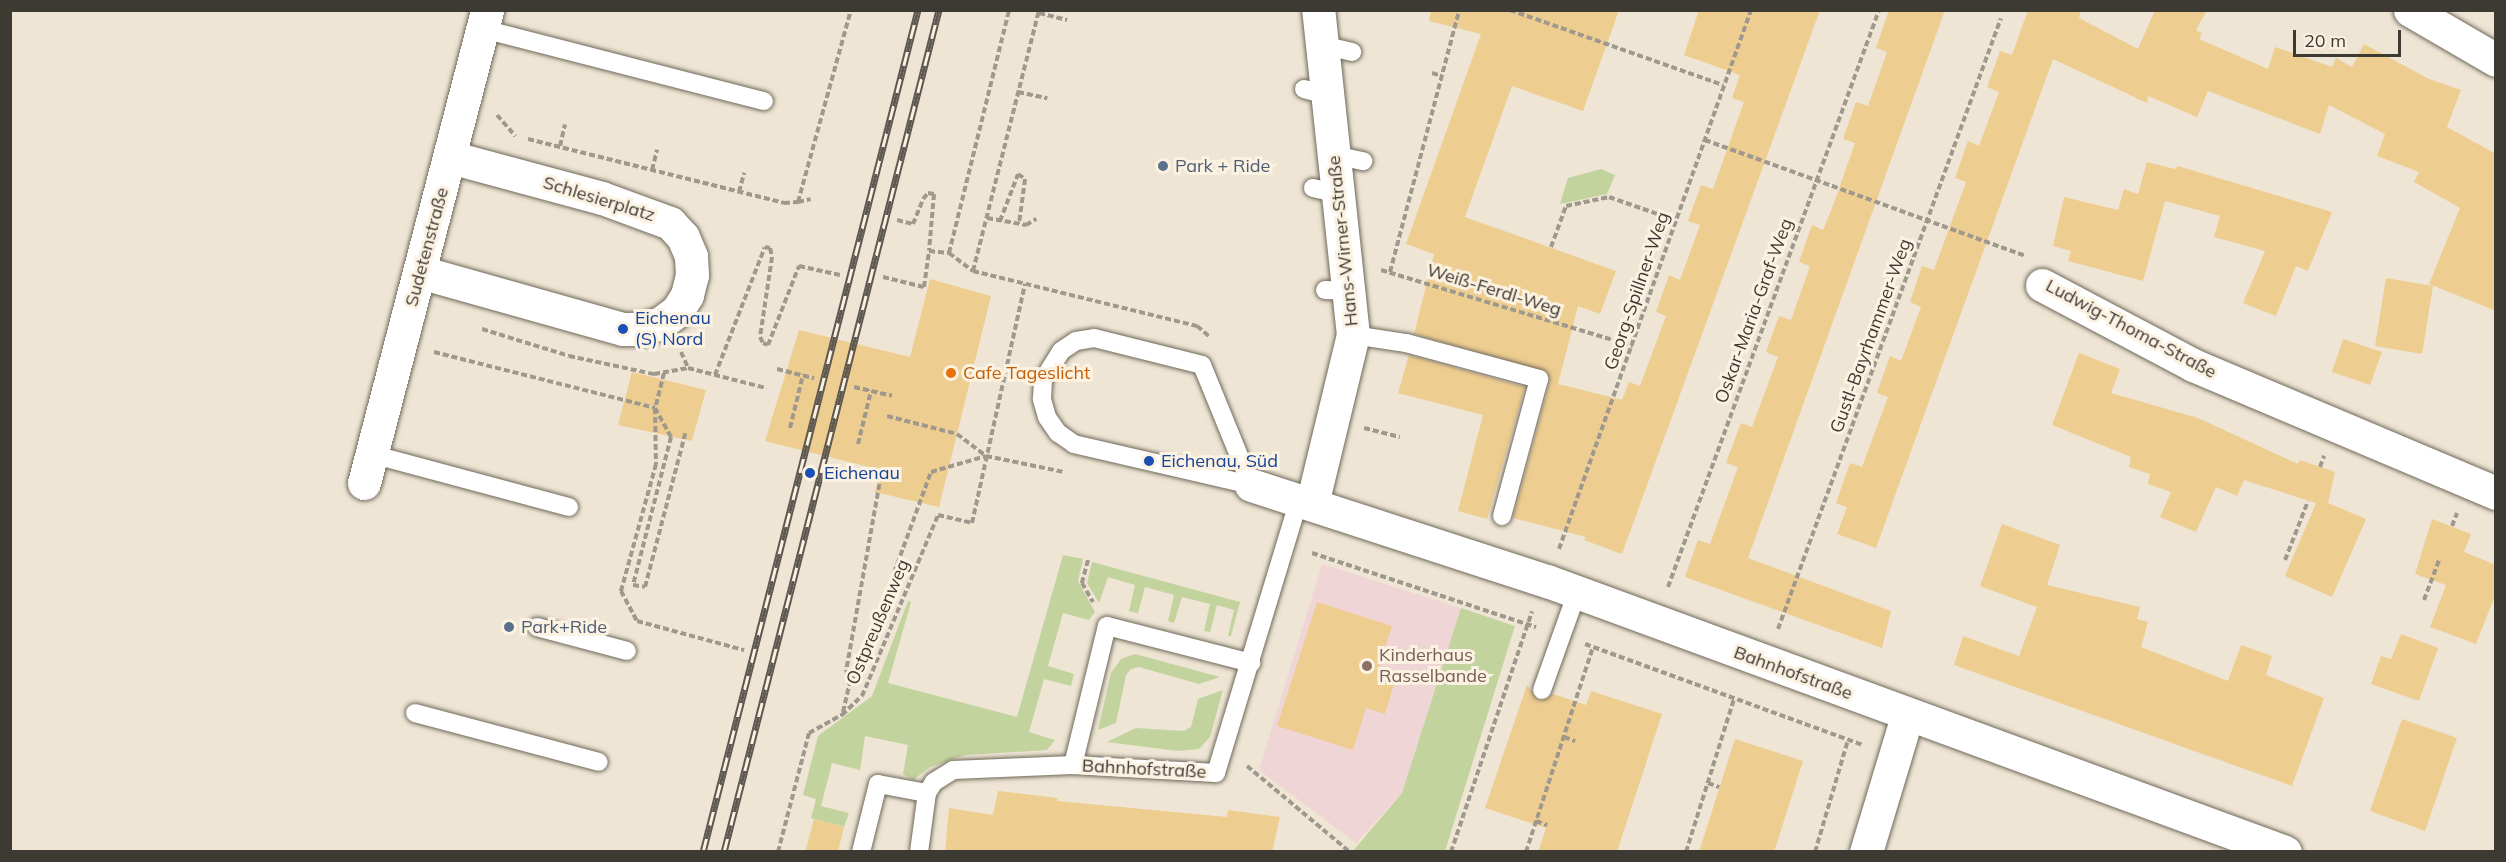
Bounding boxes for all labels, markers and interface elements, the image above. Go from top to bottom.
scale bar [2296,18,2404,56]
text: 20 m [2304,29,2346,52]
place label: Park + Ride [1175,155,1270,177]
street label: Hans-Wirner-Straße [1323,155,1363,327]
marker: Park + Ride [1156,159,1170,173]
street label: Schlesierplatz [540,172,658,226]
street label: Sudetenstraße [401,185,453,309]
street label: Georg-Spillner-Weg [1600,209,1674,373]
street label: Oskar-Maria-Graf-Weg [1711,216,1797,406]
street label: Gustl-Bayrhammer-Weg [1826,236,1916,436]
street label: Weiß-Ferdl-Weg [1424,259,1564,321]
street label: Ludwig-Thoma-Straße [2042,275,2220,383]
place label: Eichenau (S) Nord [635,308,711,350]
marker: Eichenau (S) Nord [616,322,630,336]
place label: Cafe Tageslicht [963,362,1090,384]
marker: Cafe Tageslicht [944,366,958,380]
place label: Eichenau, Süd [1161,450,1278,472]
marker: Eichenau, Süd [1142,454,1156,468]
place label: Eichenau [824,462,900,484]
marker: Eichenau [801,464,819,482]
street label: Ostpreußenweg [842,556,914,688]
place label: Park+Ride [521,616,607,638]
marker: Park+Ride [502,620,516,634]
street label: Bahnhofstraße [1731,642,1855,704]
place label: Kinderhaus Rasselbande [1379,645,1487,688]
marker: Kinderhaus Rasselbande [1360,659,1374,673]
street label: Bahnhofstraße [1081,755,1207,783]

